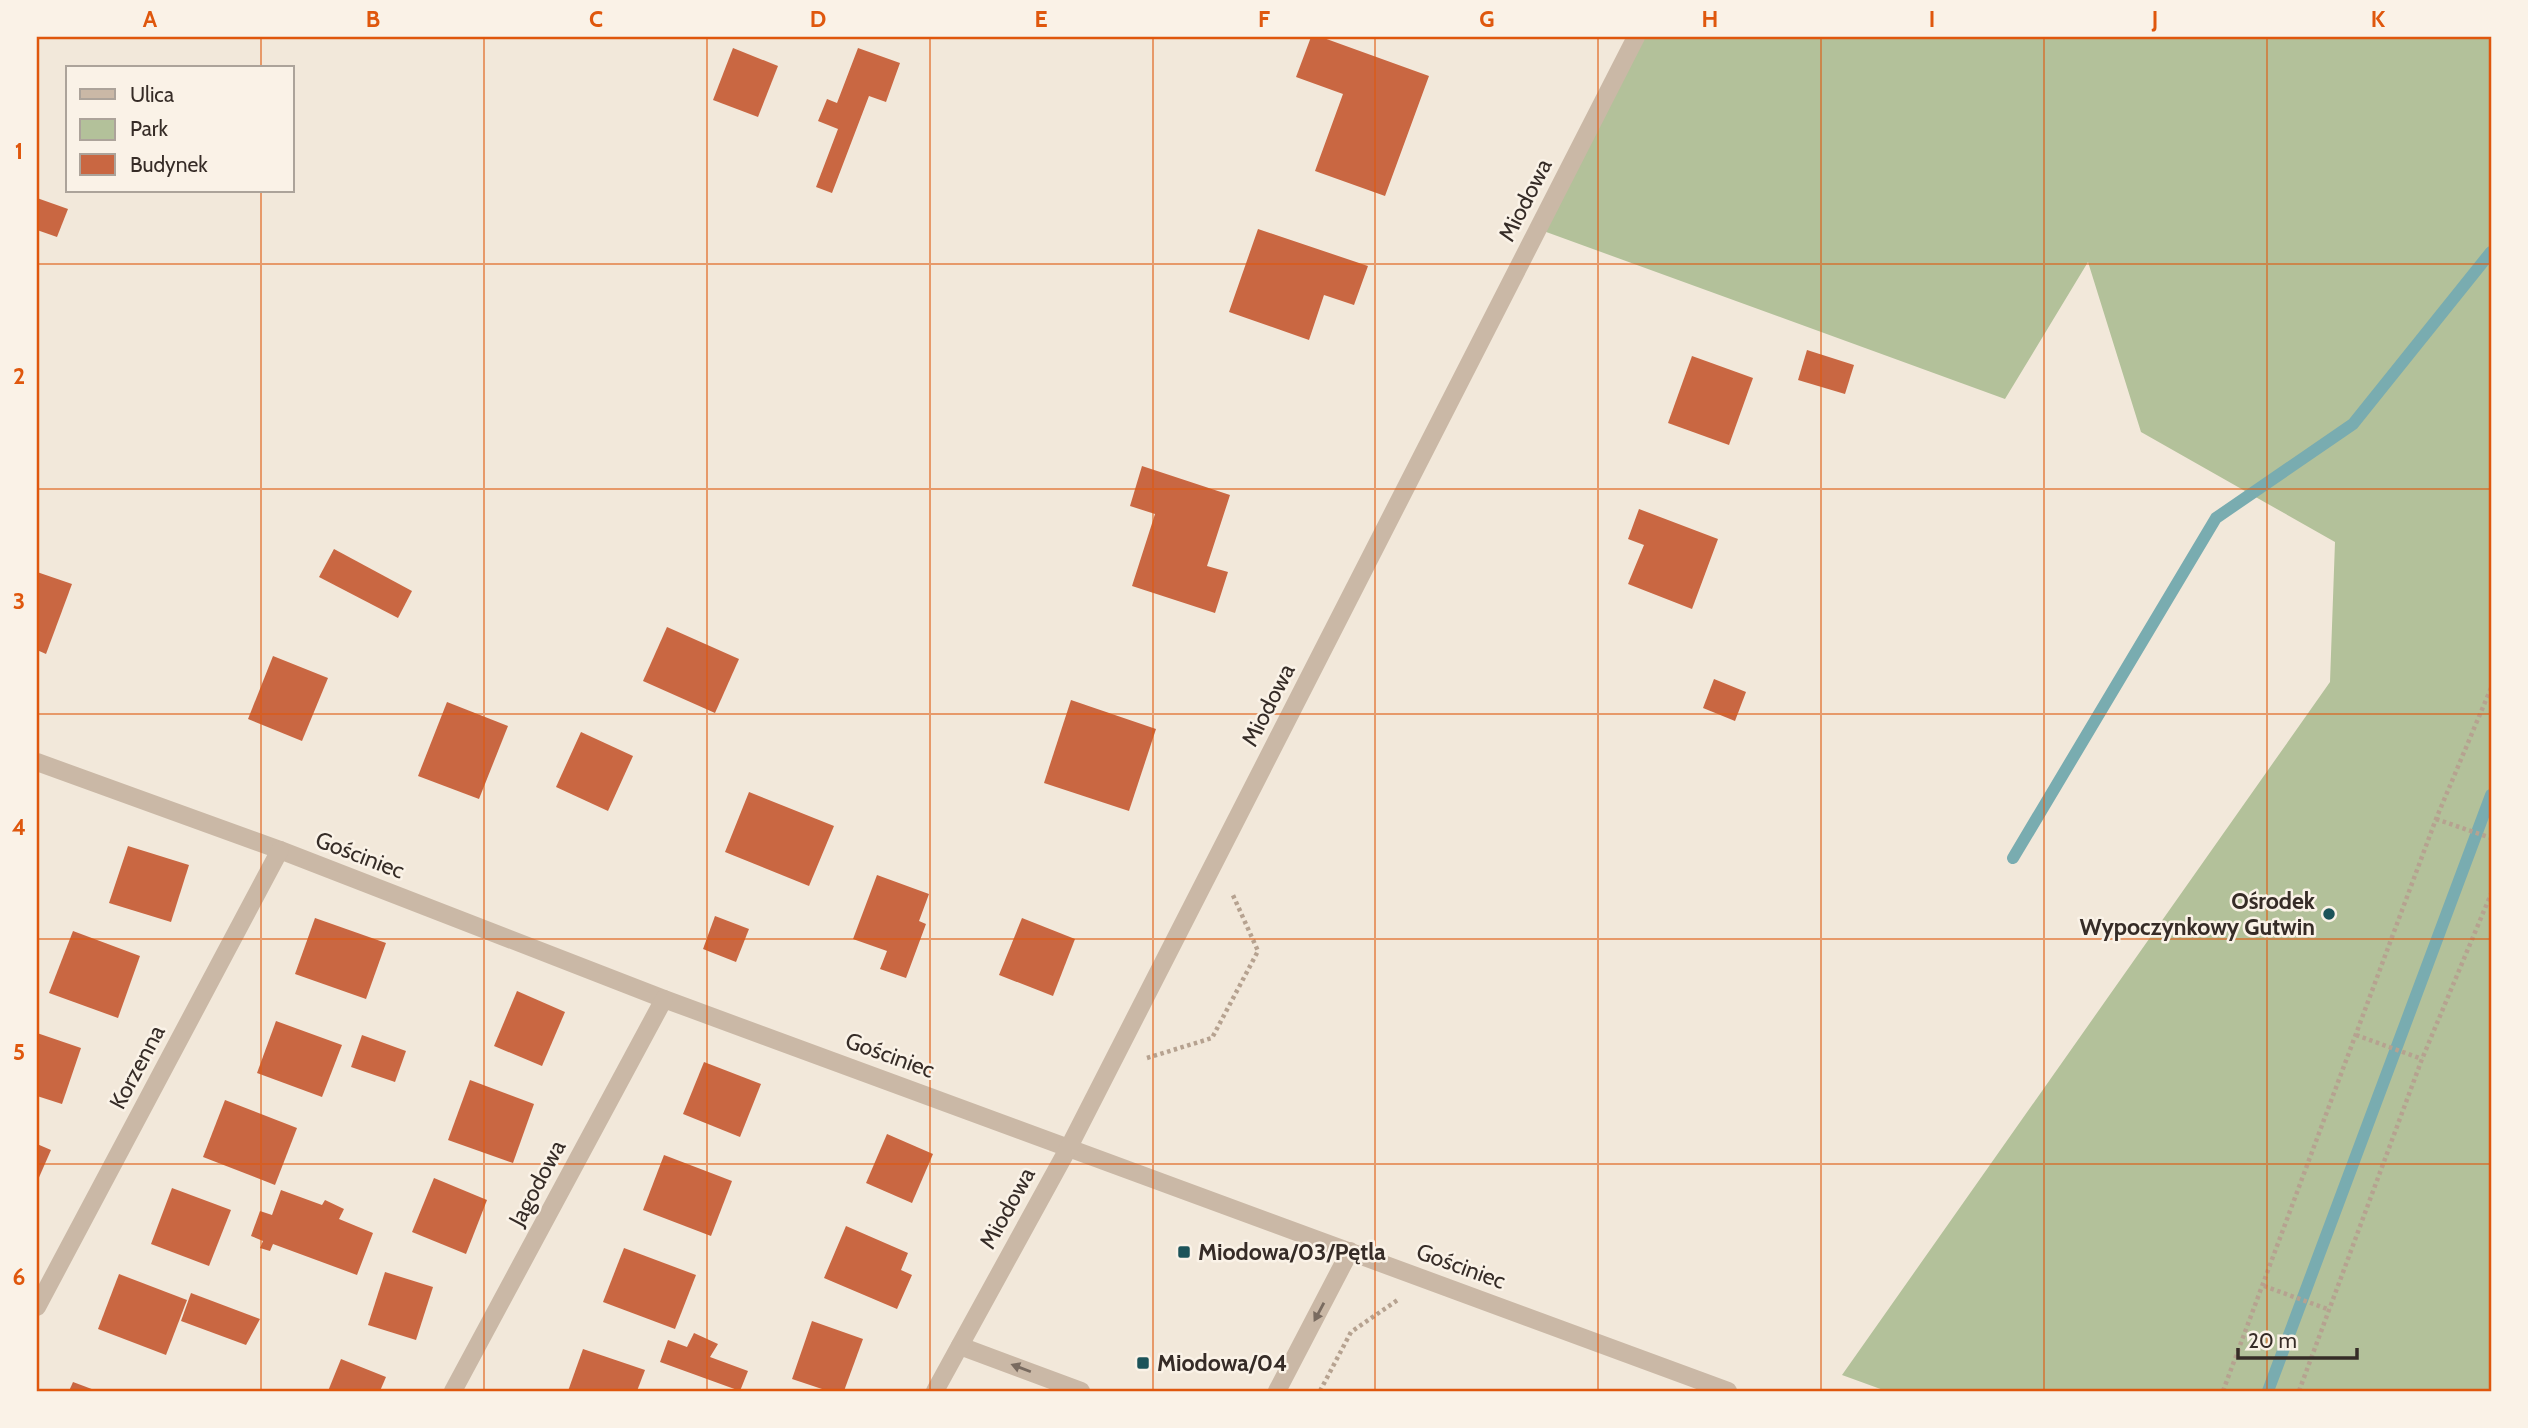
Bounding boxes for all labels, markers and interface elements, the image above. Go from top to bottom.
text: A [143,5,158,33]
text: B [366,5,380,33]
text: C [589,5,603,33]
text: D [810,5,826,33]
text: E [1034,5,1048,33]
text: F [1258,5,1270,33]
text: G [1479,5,1495,33]
text: H [1702,5,1718,33]
text: I [1929,5,1935,33]
text: J [2151,5,2158,33]
text: K [2371,5,2386,33]
legend [66,66,294,192]
text: Ulica [130,82,174,107]
text: Park [130,116,168,141]
text: 1 [15,137,23,165]
text: Budynek [130,152,208,177]
street label: Miodowa [1492,154,1558,246]
text: 2 [13,362,25,390]
text: 3 [13,587,25,615]
street label: Miodowa [1235,659,1301,751]
text: 4 [12,813,26,841]
street label: Gościniec [312,825,408,885]
place label: Ośrodek Wypoczynkowy Gutwin [2080,887,2316,941]
marker: Ośrodek Wypoczynkowy Gutwin [2321,906,2337,922]
street label: Korzenna [103,1020,171,1114]
street label: Gościniec [842,1026,938,1084]
text: 5 [13,1038,25,1066]
street label: Jagodowa [502,1135,571,1232]
street label: Miodowa [973,1162,1041,1254]
street label: Gościniec [1413,1237,1509,1295]
place label: Miodowa/03/Pętla [1198,1238,1386,1266]
marker: Miodowa/03/Pętla [1176,1244,1192,1260]
text: 6 [13,1263,25,1291]
one-way arrow [1313,1302,1324,1322]
scale bar [2238,1316,2356,1360]
text: 20 m [2248,1328,2297,1353]
place label: Miodowa/04 [1157,1349,1287,1377]
marker: Miodowa/04 [1135,1355,1151,1371]
one-way arrow [1010,1363,1031,1374]

